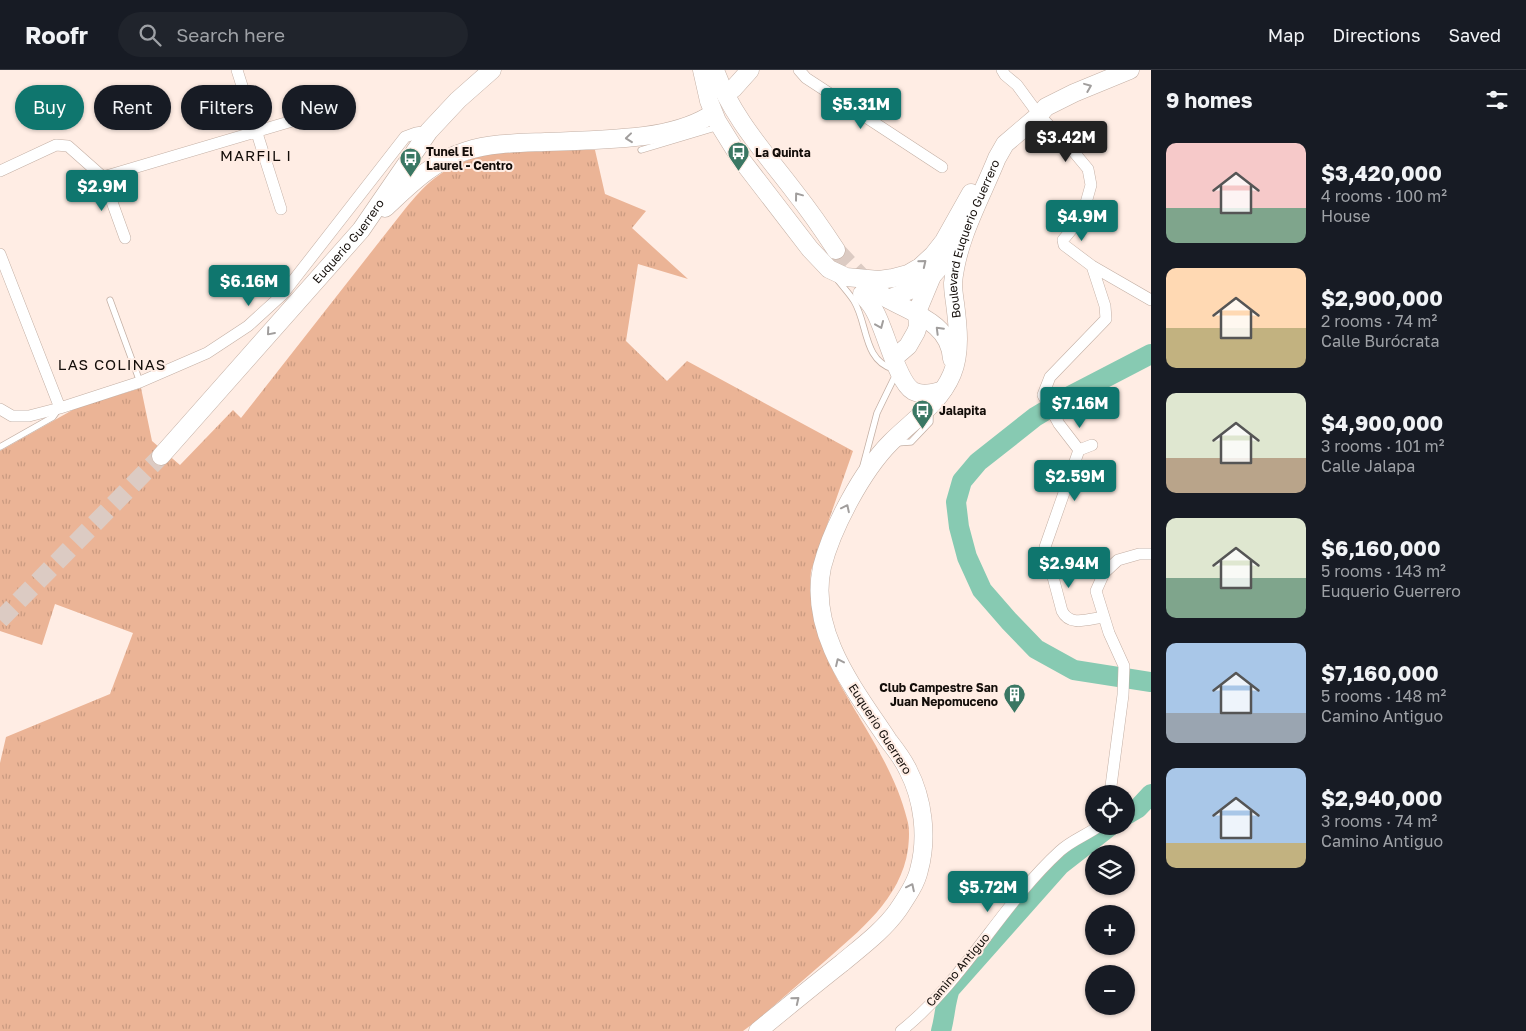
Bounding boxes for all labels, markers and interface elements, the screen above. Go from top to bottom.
search box [118,12,468,57]
text: Roofr [25,20,88,49]
icon: search [136,21,164,49]
text: Search here [176,23,285,46]
text: Map [1268,24,1304,46]
text: Directions [1332,24,1420,46]
text: Saved [1448,24,1501,46]
one-way arrow [1083,83,1091,93]
chip: Buy [15,85,84,130]
chip: Rent [94,85,171,130]
chip: Filters [181,85,272,130]
chip: New [282,85,356,130]
icon: filters [1483,86,1511,114]
text: 9 homes [1166,87,1252,113]
pin: $5.31M [820,88,902,130]
text: $5.31M [832,94,890,114]
pin: $3.42M [1025,121,1107,163]
text: $3.42M [1036,127,1096,147]
one-way arrow [625,132,633,143]
bus stop icon: La Quinta [727,141,751,172]
place label: Tunel El Laurel - Centro [426,144,513,173]
place label: La Quinta [755,145,811,160]
district label: MARFIL I [220,146,292,164]
bus stop icon: Tunel El Laurel - Centro [398,147,422,178]
street label: Boulevard Euquerio Guerrero [945,157,1003,319]
text: $3,420,000 [1321,160,1442,186]
icon: home [1206,163,1266,223]
pin: $2.9M [67,170,137,212]
text: $2.9M [77,176,127,196]
text: 4 rooms · 100 m² [1321,186,1447,206]
one-way arrow [795,192,804,202]
street label: Euquerio Guerrero [309,196,387,287]
pin: $4.9M [1047,200,1117,242]
text: $4.9M [1057,206,1107,226]
text: House [1321,206,1370,226]
one-way arrow [918,260,927,269]
pin: $6.16M [208,264,290,307]
text: $6.16M [220,271,278,291]
text: $2,900,000 [1321,285,1443,311]
icon: home [1206,288,1266,348]
text: 2 rooms · 74 m² [1321,311,1437,331]
one-way arrow [874,320,885,329]
one-way arrow [936,326,945,335]
one-way arrow [267,327,276,336]
text: Calle Burócrata [1321,331,1439,351]
district label: LAS COLINAS [58,355,166,373]
pin: $7.16M [1039,386,1121,429]
text: $7.16M [1051,393,1109,413]
bus stop icon: Jalapita [911,399,935,430]
place label: Jalapita [939,403,986,418]
text: $4,900,000 [1321,410,1443,436]
icon: home [1206,413,1266,473]
text: 3 rooms · 101 m² [1321,436,1444,456]
text: Calle Jalapa [1321,456,1415,476]
pin: $2.59M [1034,460,1116,502]
text: $2.59M [1045,466,1105,486]
one-way arrow [840,504,851,513]
text: $6,160,000 [1321,535,1441,561]
icon: home [1206,538,1266,598]
pin: $2.94M [1028,546,1110,589]
text: $2.94M [1039,553,1099,573]
text: 5 rooms · 143 m² [1321,561,1446,581]
text: Euquerio Guerrero [1321,581,1461,601]
one-way arrow [835,658,846,667]
text: $7,160,000 [1321,660,1439,686]
icon: home [1206,663,1266,723]
place label: Club Campestre San Juan Nepomuceno [879,680,998,709]
street label: Euquerio Guerrero [846,681,915,777]
building icon: Club Campestre San Juan Nepomuceno [1002,683,1026,714]
text: 5 rooms · 148 m² [1321,686,1446,706]
text: Camino Antiguo [1321,706,1443,726]
map controls [1085,785,1135,1015]
button: locate [1085,785,1135,835]
text: $2,940,000 [1321,785,1442,811]
icon: home [1206,788,1266,848]
text: 3 rooms · 74 m² [1321,811,1437,831]
text: Camino Antiguo [1321,831,1443,851]
button: layers [1085,845,1135,895]
pin: $5.72M [947,870,1029,913]
text: $5.72M [959,877,1017,897]
one-way arrow [905,884,915,893]
button: + [1085,905,1135,955]
street label: Camino Antiguo [922,930,993,1010]
button: − [1085,965,1135,1015]
one-way arrow [790,998,799,1006]

